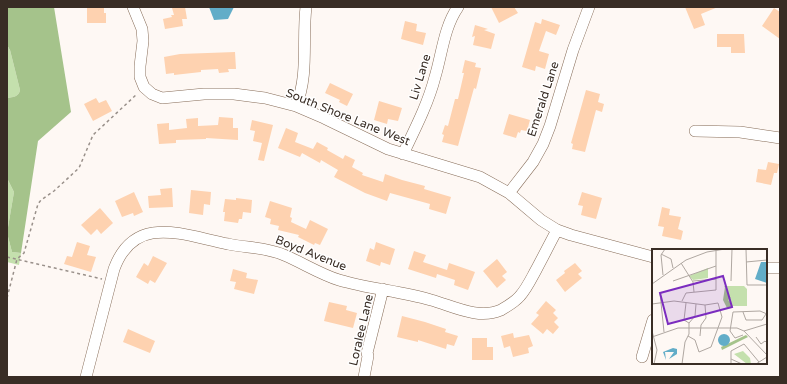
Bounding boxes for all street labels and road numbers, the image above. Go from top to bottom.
street label: Liv Lane [406,52,434,102]
street label: Emerald Lane [524,59,562,138]
street label: South Shore Lane West [284,86,413,149]
street label: Boyd Avenue [273,232,349,274]
street label: Loralee Lane [346,293,376,367]

